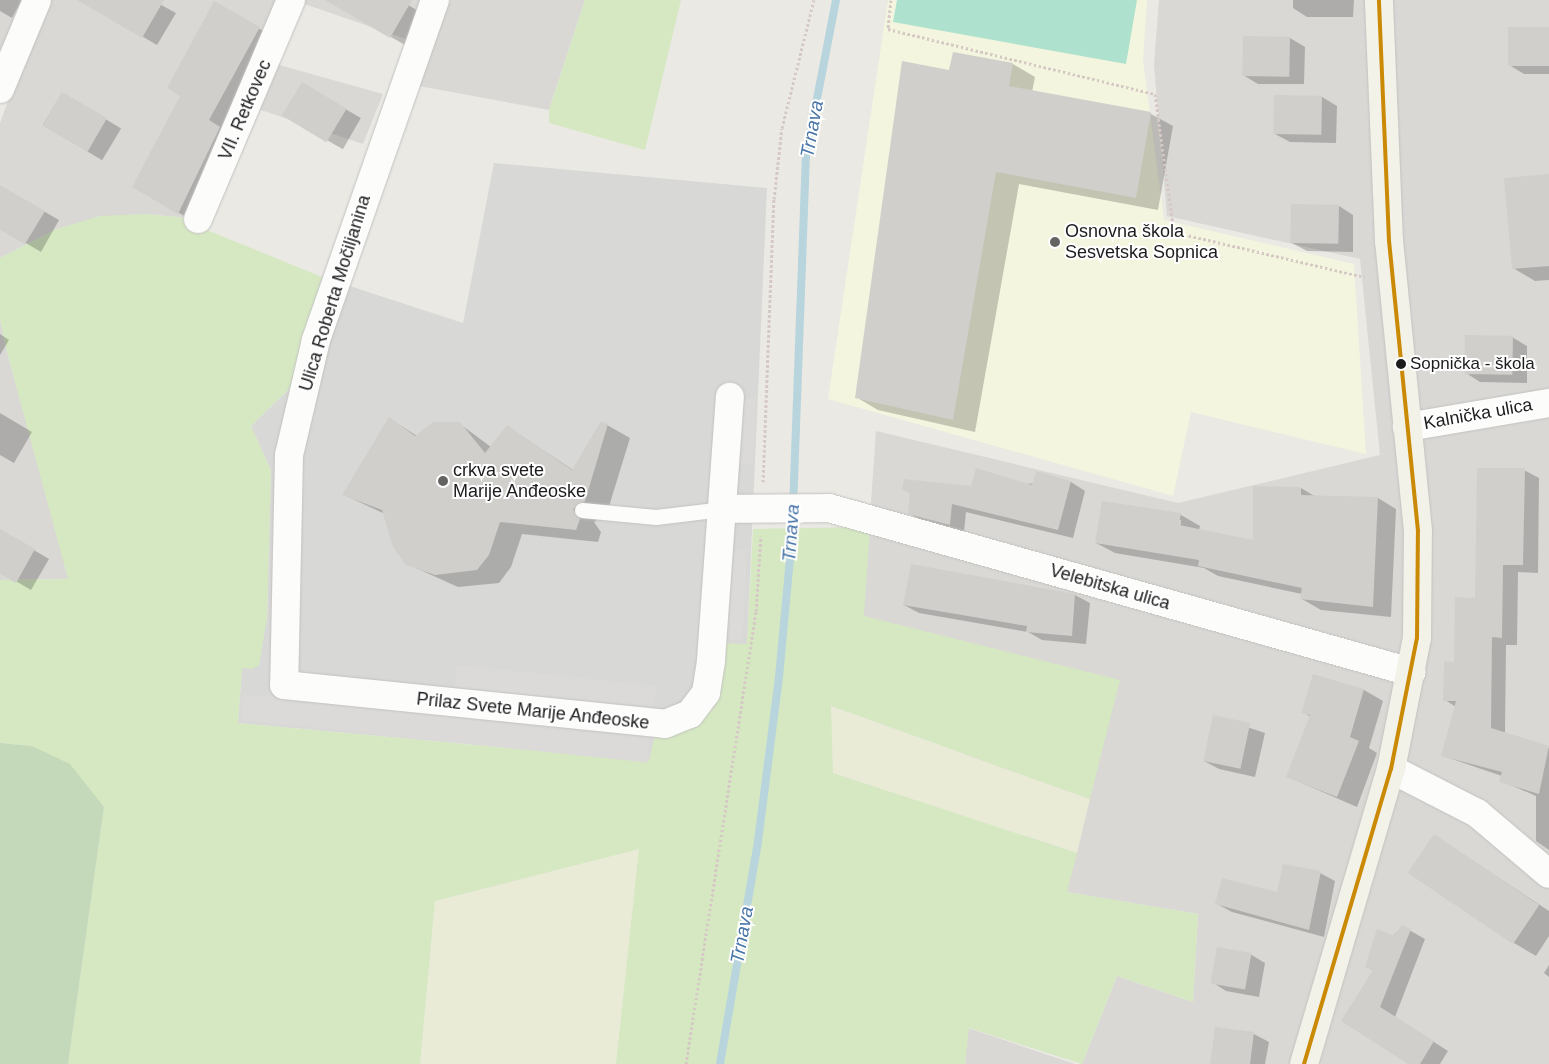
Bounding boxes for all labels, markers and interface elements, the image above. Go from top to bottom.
street label: VII. Retkovec [214,57,276,163]
water label: Trnava [796,99,828,159]
street label: Ulica Roberta Močiljanina [295,192,375,394]
place label: Osnovna škola Sesvetska Sopnica [1065,221,1218,264]
marker: Osnovna škola Sesvetska Sopnica [1049,236,1061,248]
place label: Sopnička - škola [1410,354,1535,374]
marker: Sopnička - škola [1396,359,1406,369]
street label: Kalnička ulica [1422,394,1534,434]
place label: crkva svete Marije Anđeoske [453,460,587,502]
marker: crkva svete Marije Anđeoske [437,475,449,487]
water label: Trnava [778,503,804,563]
street label: Velebitska ulica [1047,560,1173,614]
street label: Prilaz Svete Marije Anđeoske [415,688,651,734]
water label: Trnava [726,905,758,965]

